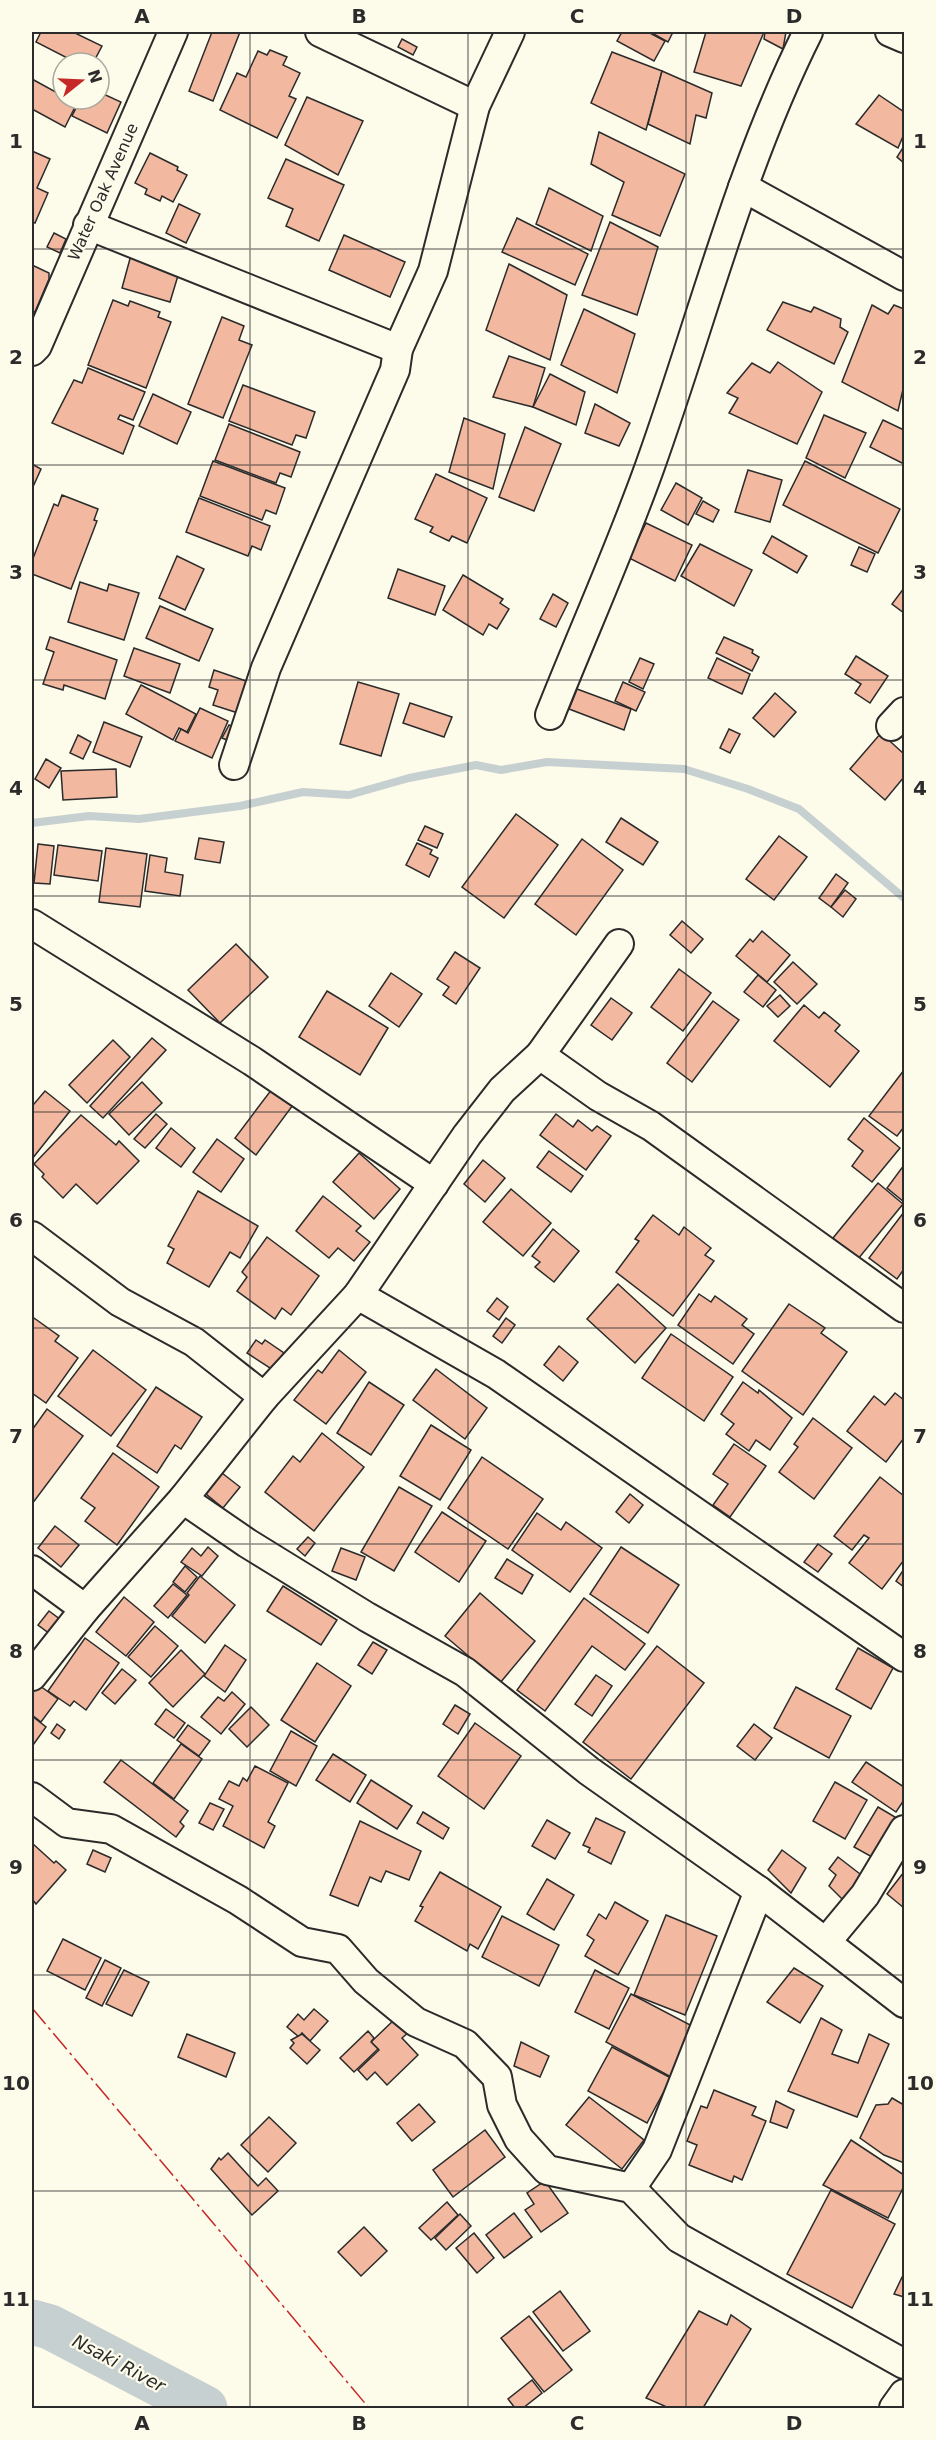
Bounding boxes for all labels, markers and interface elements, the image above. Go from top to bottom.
text: A [134,4,150,28]
text: B [351,4,367,28]
text: C [570,4,584,28]
text: D [786,4,802,28]
north arrow [51,51,111,111]
text: N [84,67,106,86]
street label: Water Oak Avenue [64,120,142,264]
text: 1 [9,129,23,153]
text: 1 [913,129,927,153]
text: 2 [9,345,23,369]
text: 2 [913,345,927,369]
text: 3 [9,560,23,584]
text: 3 [913,560,927,584]
text: 4 [9,776,23,800]
text: 4 [913,776,927,800]
text: 5 [9,992,23,1016]
text: 5 [913,992,927,1016]
text: 6 [9,1208,23,1232]
text: 6 [913,1208,927,1232]
text: 7 [9,1424,23,1448]
text: 7 [913,1424,927,1448]
text: 8 [9,1639,23,1663]
text: 8 [913,1639,927,1663]
text: 9 [9,1855,23,1879]
text: 9 [913,1855,927,1879]
text: 10 [2,2071,30,2095]
text: 10 [906,2071,934,2095]
text: 11 [2,2287,30,2311]
text: 11 [906,2287,934,2311]
water label: Nsaki River [69,2330,170,2397]
text: A [134,2411,150,2435]
text: B [351,2411,367,2435]
text: C [570,2411,584,2435]
text: D [786,2411,802,2435]

